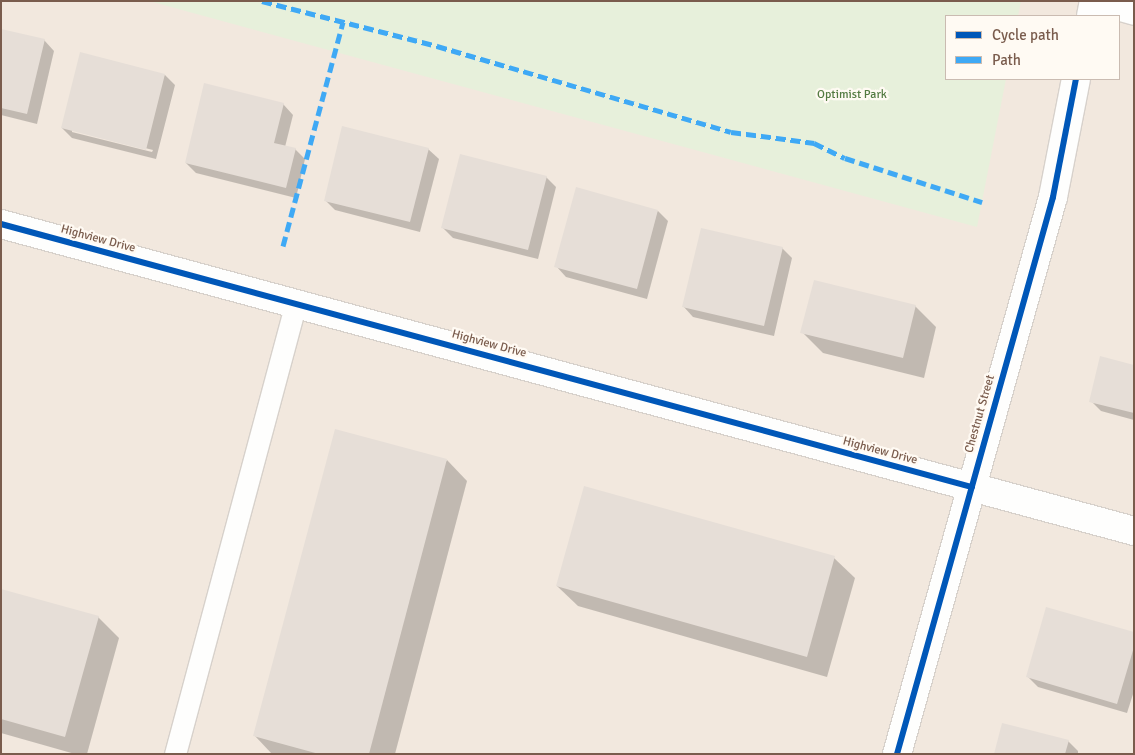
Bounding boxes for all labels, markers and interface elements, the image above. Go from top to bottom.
legend [945,15,1120,80]
text: Cycle path [992,26,1059,44]
text: Path [992,51,1021,69]
park label: Optimist Park [817,88,887,102]
street label: Highview Drive [59,222,137,256]
street label: Highview Drive [450,327,528,361]
street label: Chestnut Street [962,373,998,455]
street label: Highview Drive [841,434,919,468]

